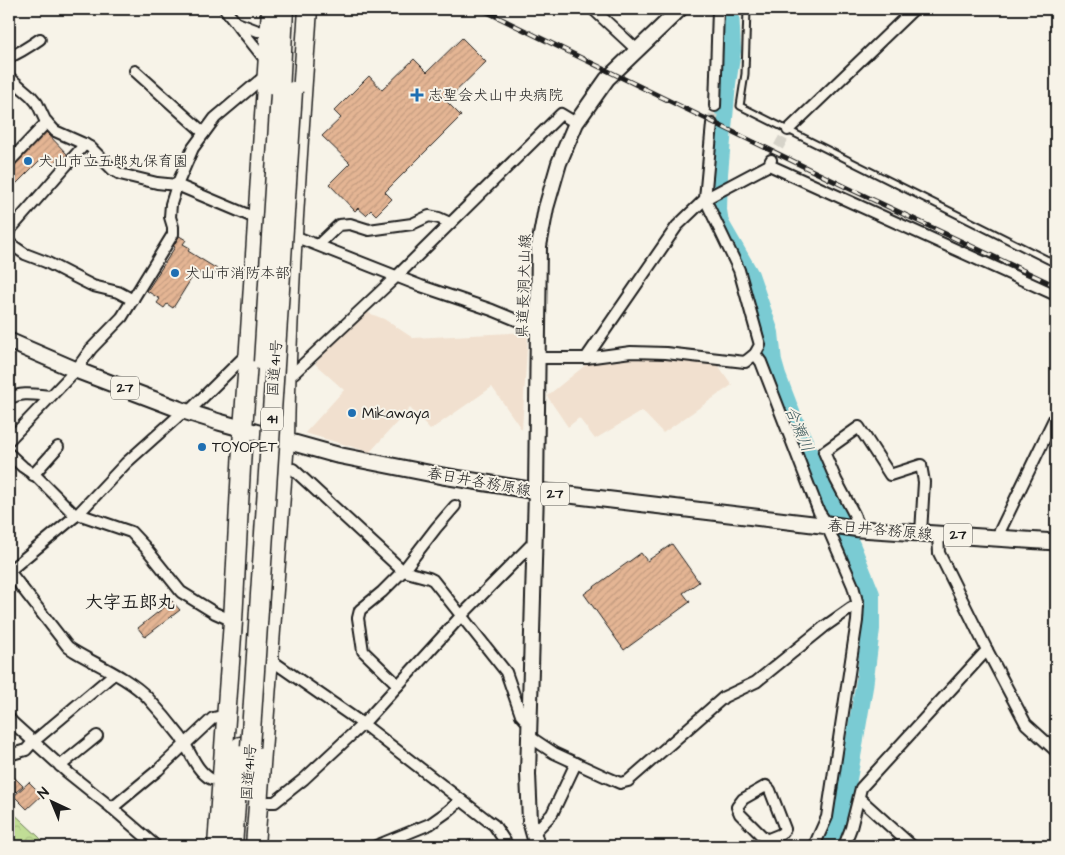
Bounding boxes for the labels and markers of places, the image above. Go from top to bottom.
place label: 志聖会犬山中央病院 [428,85,563,106]
marker: 志聖会犬山中央病院 [410,88,424,102]
place label: 犬山市立五郎丸保育園 [38,151,188,172]
marker: 犬山市立五郎丸保育園 [22,155,34,167]
place label: 犬山市消防本部 [185,263,290,284]
marker: 犬山市消防本部 [169,267,181,279]
place label: Mikawaya [362,403,430,425]
marker: Mikawaya [346,407,358,419]
place label: TOYOPET [212,437,278,458]
marker: TOYOPET [196,441,208,453]

